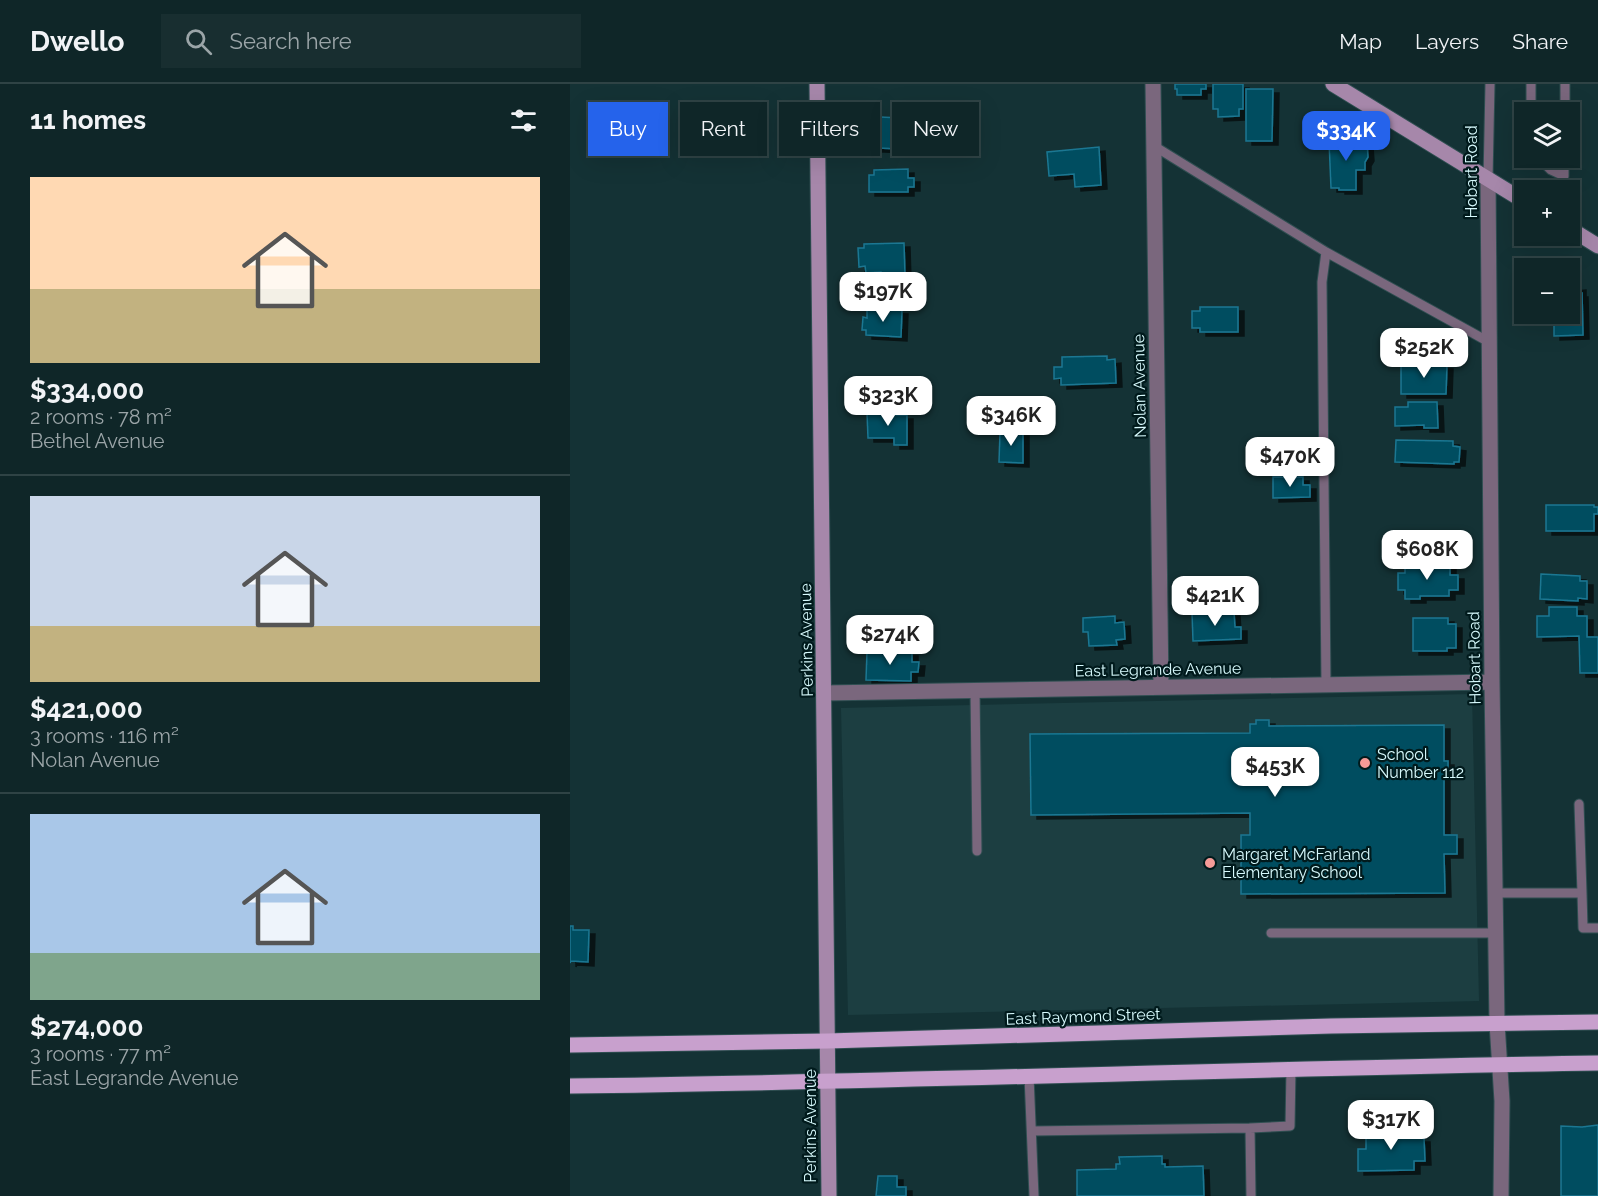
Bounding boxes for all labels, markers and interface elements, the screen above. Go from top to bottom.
search box [161,14,581,68]
text: Dwello [30,25,125,58]
icon: search [182,25,215,58]
text: Search here [230,28,352,54]
text: Map [1339,29,1382,54]
text: Layers [1415,29,1479,54]
text: Share [1512,29,1568,54]
chip: Buy [588,102,668,156]
chip: Rent [680,102,767,156]
chip: Filters [779,102,880,156]
chip: New [892,102,979,156]
map controls [1514,102,1580,324]
button: layers [1514,102,1580,168]
icon: filters [507,104,540,137]
text: 11 homes [30,105,146,135]
pin: $334K [1304,111,1388,162]
text: $334K [1316,118,1376,142]
street label: Hobart Road [1462,125,1481,219]
button: + [1514,180,1580,246]
icon: home [231,216,339,324]
button: − [1514,258,1580,324]
pin: $197K [841,272,925,323]
text: $197K [854,279,912,303]
pin: $252K [1382,328,1466,379]
street label: Nolan Avenue [1129,334,1150,438]
text: $252K [1394,335,1454,359]
text: $334,000 [30,375,144,405]
pin: $323K [846,376,930,427]
text: $323K [858,383,918,407]
pin: $346K [969,396,1053,447]
text: $346K [981,403,1041,427]
text: 2 rooms · 78 m² [30,405,172,429]
text: Bethel Avenue [30,429,165,453]
pin: $470K [1248,437,1332,488]
text: $470K [1260,444,1320,468]
pin: $608K [1385,530,1469,581]
icon: home [231,535,339,643]
text: $608K [1396,537,1458,561]
pin: $421K [1173,576,1257,627]
street label: Perkins Avenue [796,583,817,697]
text: $421K [1186,583,1244,607]
street label: Hobart Road [1464,611,1485,705]
pin: $274K [848,615,932,666]
text: $274K [860,622,920,646]
street label: East Legrande Avenue [1074,659,1242,680]
text: $421,000 [30,694,143,724]
text: 3 rooms · 116 m² [30,724,179,748]
place label: School Number 112 [1377,745,1464,782]
pin: $453K [1233,747,1317,798]
text: Nolan Avenue [30,748,160,772]
text: $453K [1245,754,1305,778]
marker: School Number 112 [1358,756,1372,770]
place label: Margaret McFarland Elementary School [1222,845,1371,882]
icon: home [231,853,339,961]
marker: Margaret McFarland Elementary School [1203,856,1217,870]
street label: East Raymond Street [1005,1004,1161,1029]
text: $274,000 [30,1012,144,1042]
text: 3 rooms · 77 m² [30,1042,171,1066]
text: East Legrande Avenue [30,1066,238,1090]
street label: Perkins Avenue [801,1069,820,1183]
pin: $317K [1349,1100,1433,1151]
text: $317K [1362,1107,1420,1131]

